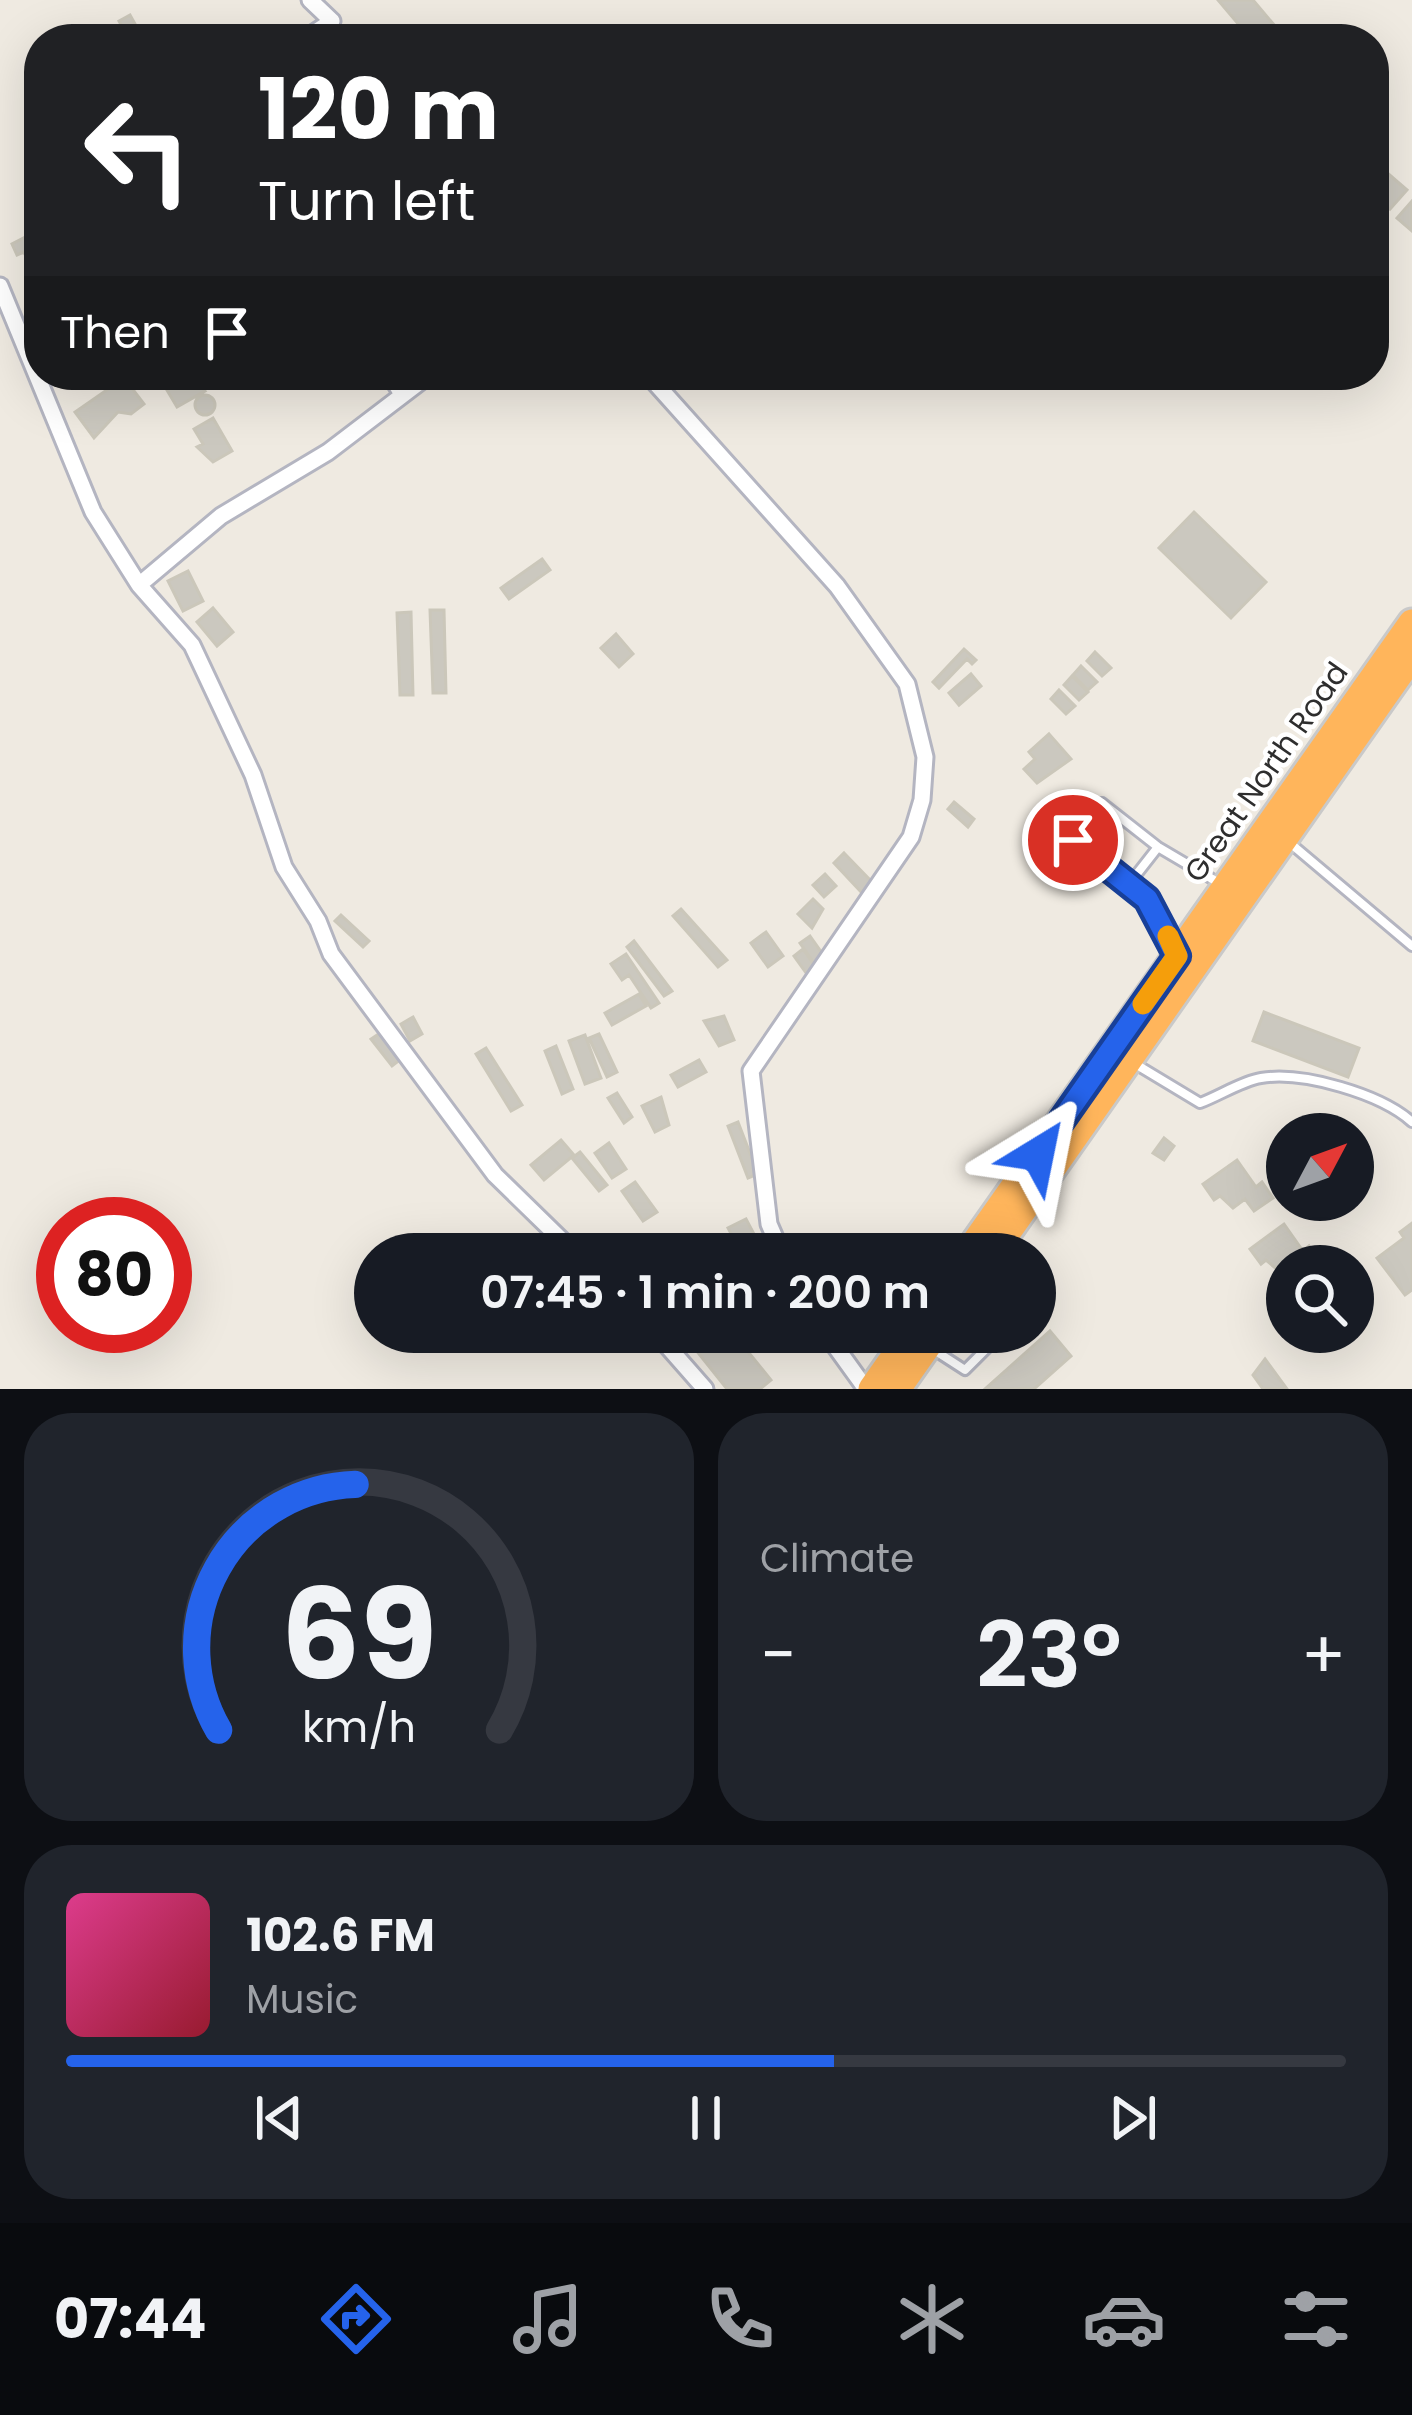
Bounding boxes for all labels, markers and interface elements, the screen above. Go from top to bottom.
text: 120 m [258,51,499,168]
icon: left [60,72,216,228]
text: Turn left [258,163,475,239]
icon: arrive [194,300,260,366]
text: Then [60,301,170,364]
street label: Great North Road [1174,653,1358,891]
pin [1022,789,1124,891]
icon: arrive [1040,807,1106,873]
position arrow [975,1091,1101,1217]
north arrow [1266,1113,1374,1221]
map controls [1266,1113,1374,1353]
speed limit sign: 80 [36,1197,192,1353]
button: search [1266,1245,1374,1353]
text: 07:45 · 1 min · 200 m [480,1261,930,1324]
text: Climate [760,1531,914,1586]
text: 69 [281,1548,437,1723]
text: 23° [976,1592,1121,1719]
text: − [760,1609,796,1701]
text: + [1301,1609,1346,1701]
text: km/h [302,1697,416,1757]
text: 102.6 FM [246,1904,435,1967]
text: Music [246,1972,358,2027]
icon: previous [246,2085,312,2151]
icon: pause [673,2085,739,2151]
icon: next [1100,2085,1166,2151]
icon: directions [314,2277,398,2361]
icon: music [506,2277,590,2361]
icon: phone [698,2277,782,2361]
icon: climate [890,2277,974,2361]
icon: car [1082,2277,1166,2361]
icon: filters [1274,2277,1358,2361]
text: 07:44 [54,2281,207,2357]

